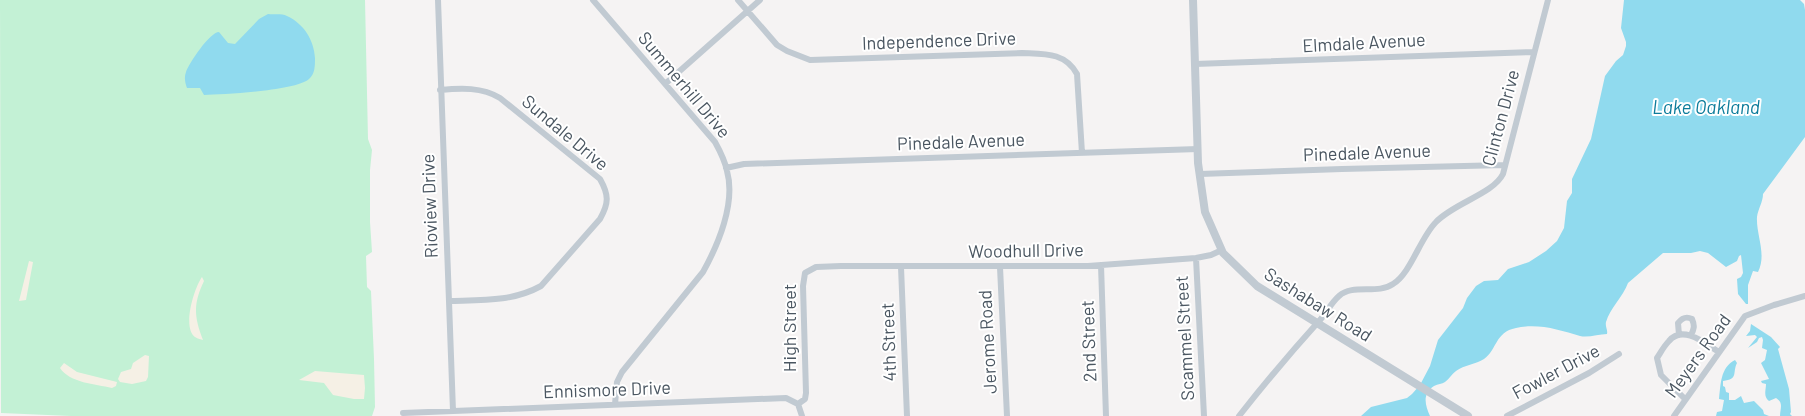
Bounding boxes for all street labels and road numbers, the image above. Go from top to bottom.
street label: Independence Drive [862,26,1016,54]
street label: Summerhill Drive [634,27,736,142]
street label: Elmdale Avenue [1302,28,1426,56]
street label: Clinton Drive [1477,67,1523,168]
street label: Sundale Drive [518,90,613,175]
street label: Pinedale Avenue [897,128,1025,154]
street label: Pinedale Avenue [1303,139,1431,165]
street label: Rioview Drive [416,154,442,259]
street label: Woodhull Drive [968,238,1084,262]
street label: Sashabaw Road [1261,262,1376,346]
street label: Scammel Street [1170,275,1198,401]
street label: High Street [778,284,800,372]
street label: Jerome Road [973,290,1001,395]
street label: 2nd Street [1076,300,1100,382]
street label: 4th Street [876,302,900,382]
street label: Meyers Road [1659,309,1735,402]
street label: Fowler Drive [1508,339,1603,403]
street label: Ennismore Drive [543,376,671,402]

